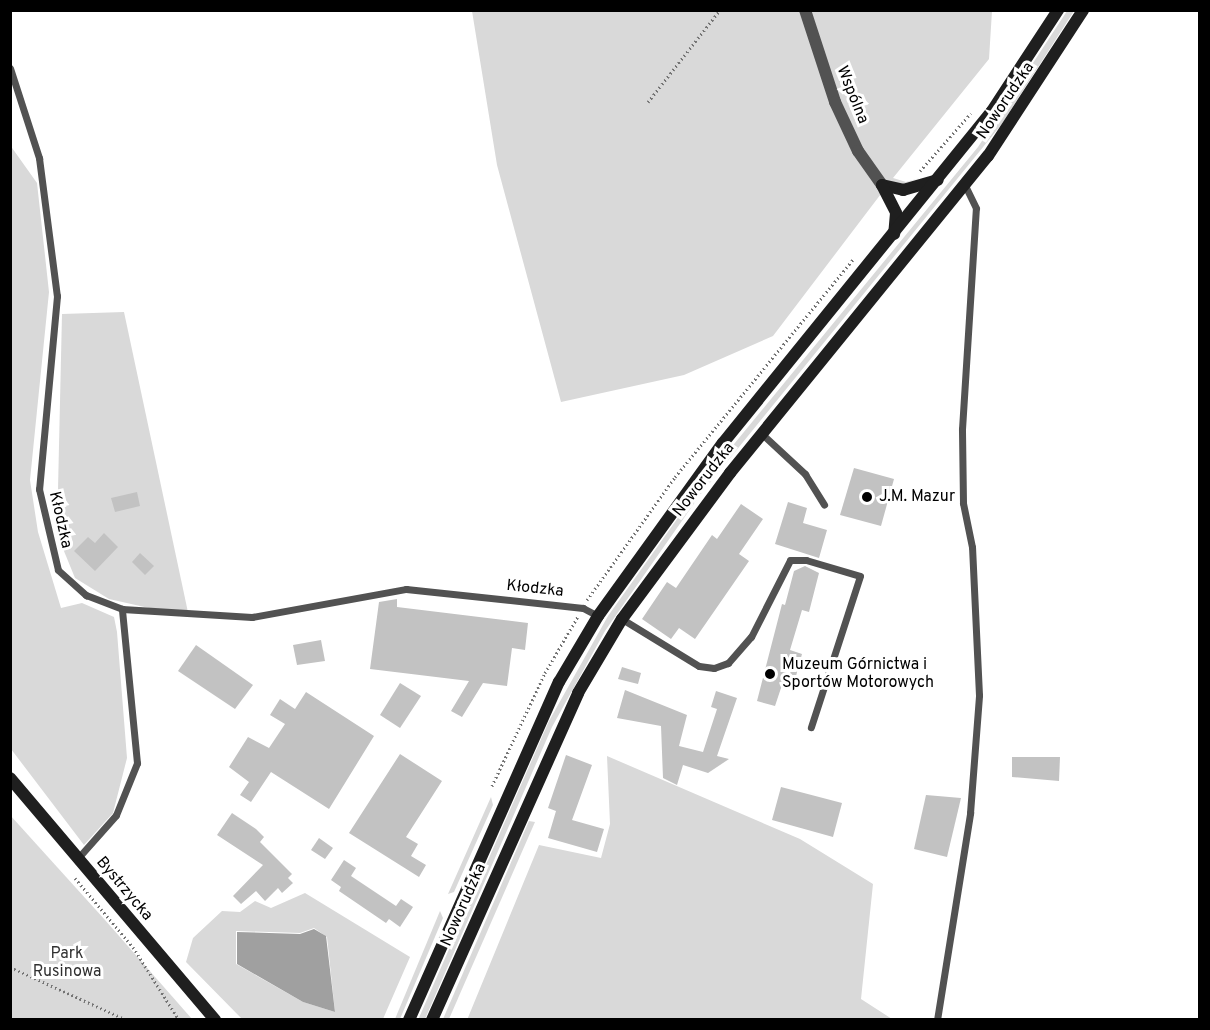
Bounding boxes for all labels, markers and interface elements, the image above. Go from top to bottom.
street label: Noworudzka [973,59,1039,143]
street label: Wspólna [832,63,872,127]
street label: Noworudzka [669,439,739,521]
place label: J.M. Mazur [879,487,955,507]
street label: Kłodzka [44,490,76,550]
marker: J.M. Mazur [860,490,874,504]
street label: Kłodzka [505,576,565,602]
place label: Muzeum Górnictwa i Sportów Motorowych [782,655,934,693]
marker: Muzeum Górnictwa i Sportów Motorowych [763,667,777,681]
street label: Bystrzycka [92,853,156,925]
street label: Noworudzka [437,861,491,949]
park label: Park Rusinowa [33,944,101,982]

